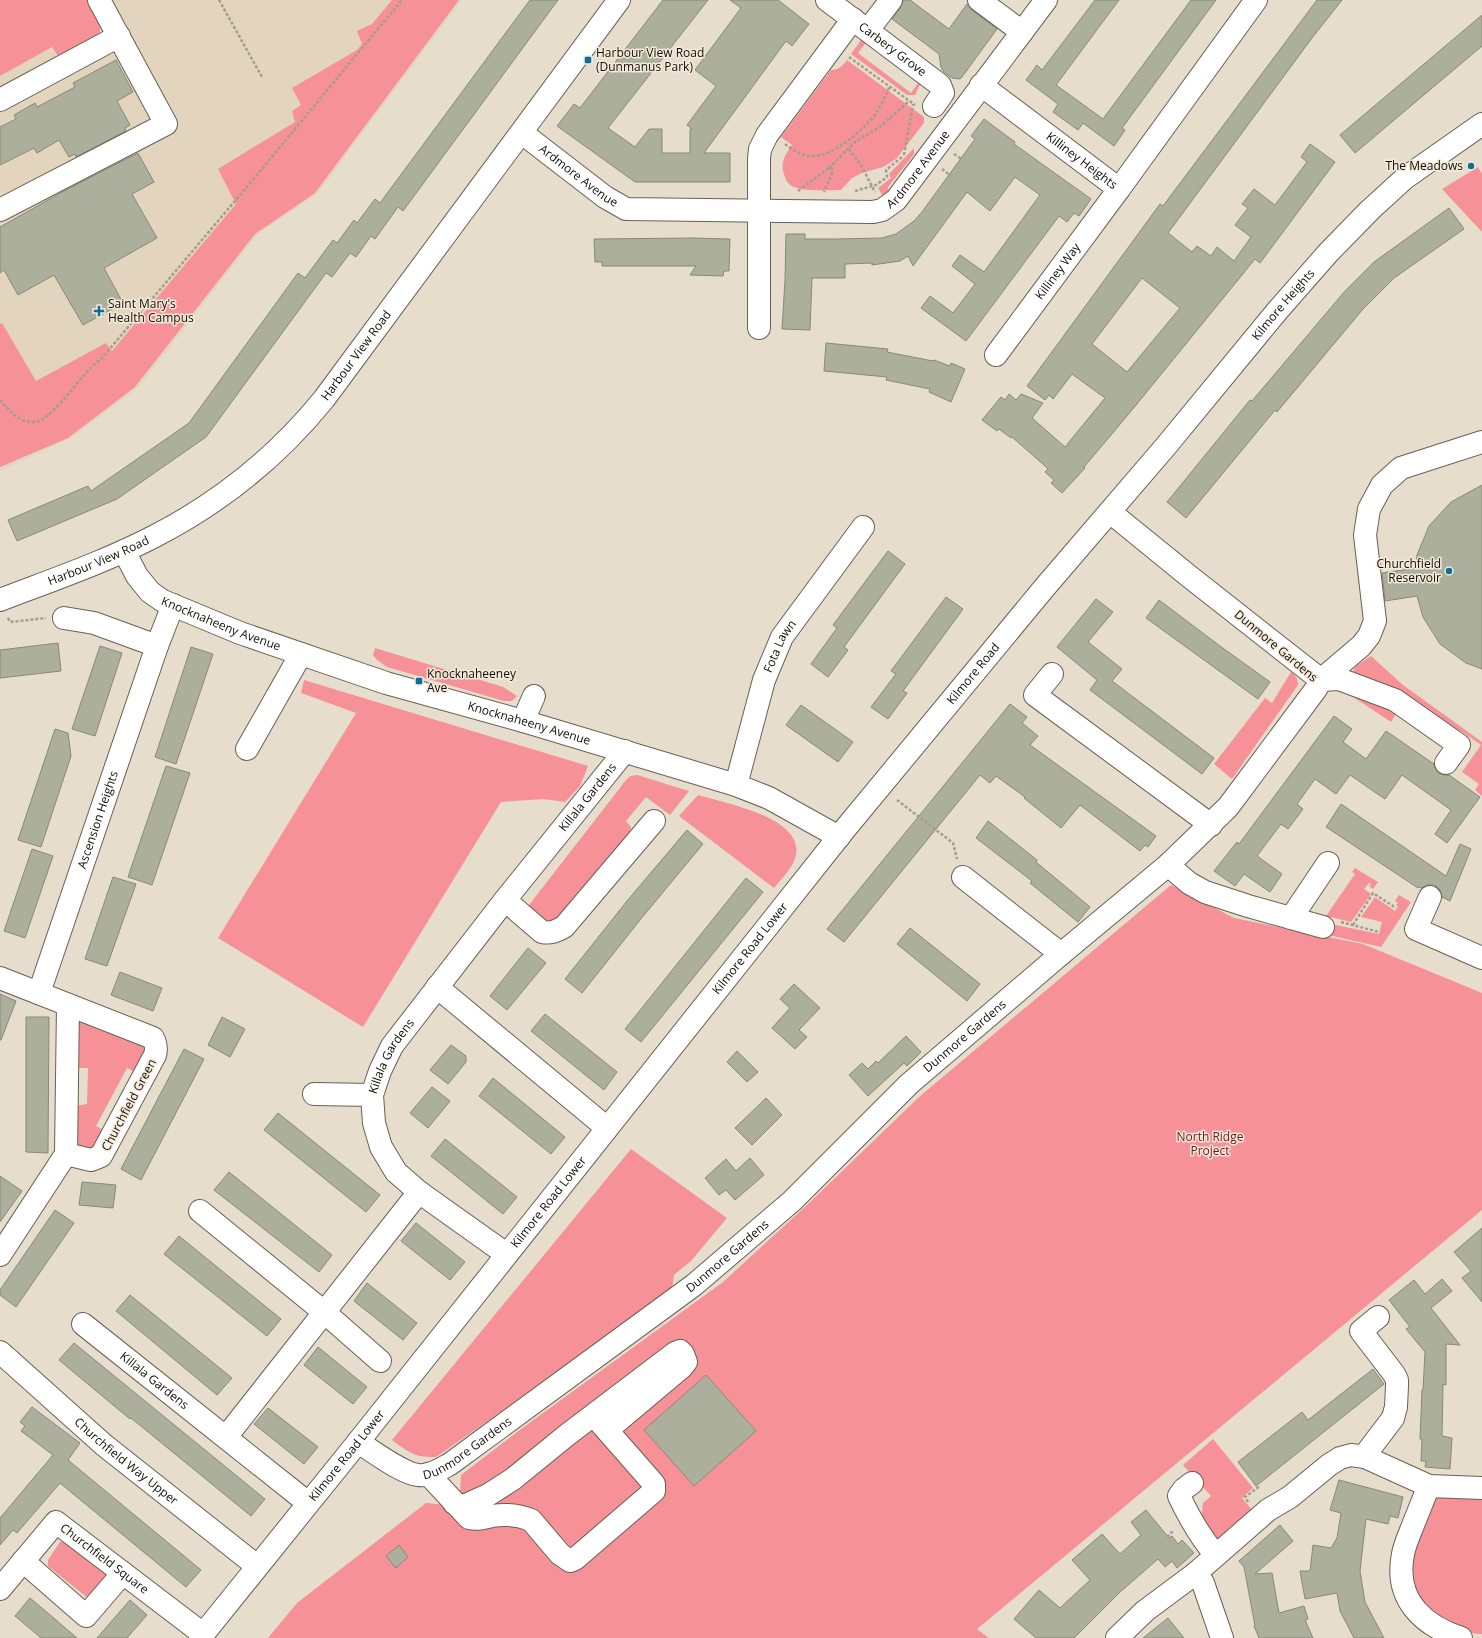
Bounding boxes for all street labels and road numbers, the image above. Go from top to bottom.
street label: Carbery Grove [855,18,930,80]
street label: Ardmore Avenue [883,126,954,212]
street label: Killiney Heights [1043,128,1121,193]
street label: Ardmore Avenue [536,140,621,211]
street label: Killiney Way [1031,239,1085,303]
street label: Kilmore Heights [1247,265,1318,344]
street label: Harbour View Road [317,307,395,404]
street label: Harbour View Road [45,531,152,589]
street label: Knocknaheeny Avenue [159,592,283,654]
street label: Dunmore Gardens [1231,606,1322,686]
street label: Fota Lawn [759,616,800,675]
street label: Kilmore Road [942,639,1003,708]
street label: Knocknaheeny Avenue [466,697,593,749]
street label: Killala Gardens [555,759,620,835]
street label: Ascension Heights [73,768,122,871]
street label: Kilmore Road Lower [708,899,791,998]
street label: Dunmore Gardens [919,995,1010,1076]
street label: Killala Gardens [364,1015,418,1096]
street label: Churchfield Green [97,1056,160,1154]
street label: Kilmore Road Lower [506,1152,590,1251]
street label: Dunmore Gardens [682,1216,772,1296]
street label: Killala Gardens [117,1348,193,1413]
street label: Kilmore Road Lower [304,1406,388,1505]
street label: Dunmore Gardens [421,1412,515,1483]
street label: Churchfield Way Upper [71,1413,182,1509]
street label: Churchfield Square [57,1519,153,1598]

